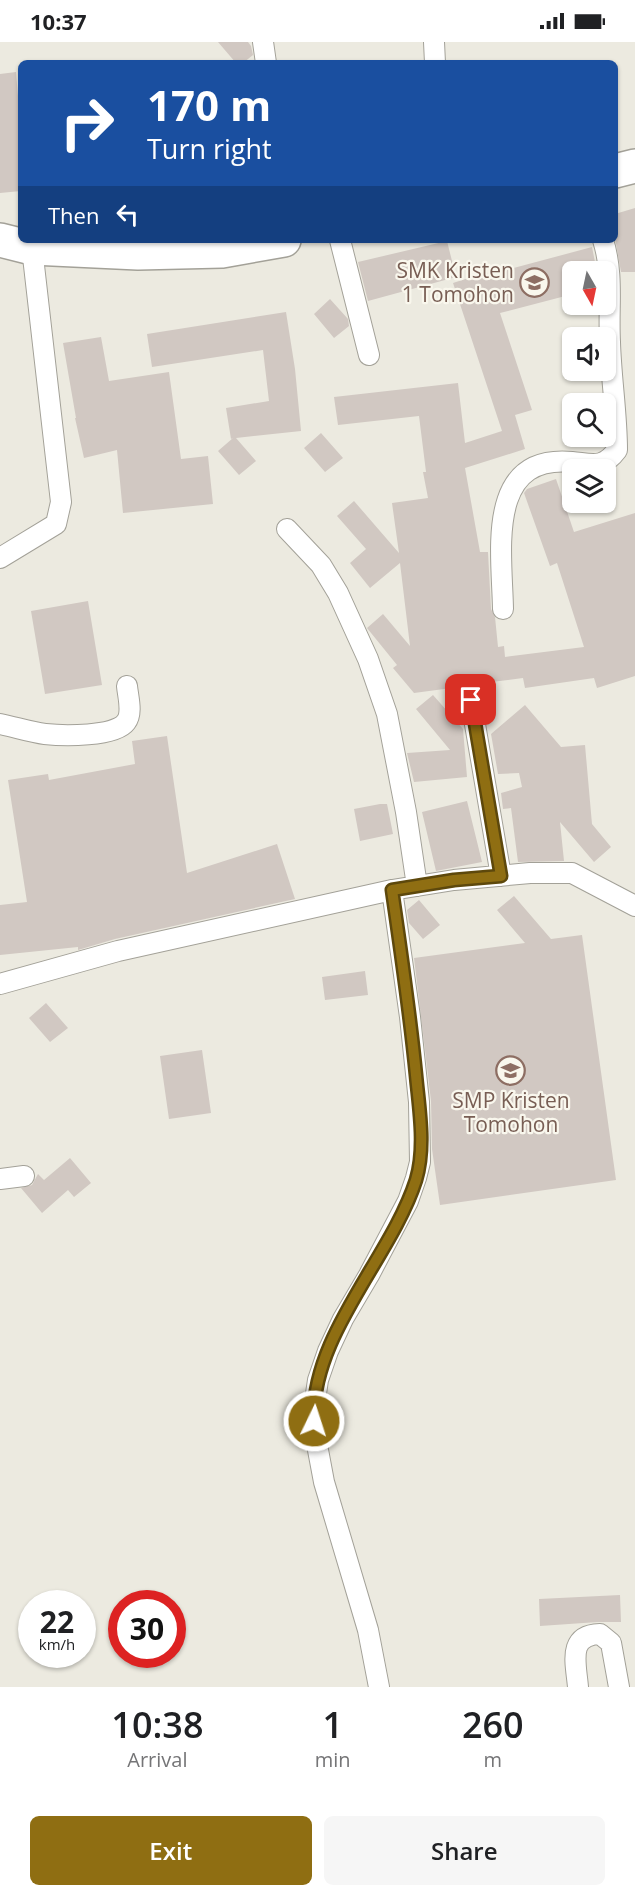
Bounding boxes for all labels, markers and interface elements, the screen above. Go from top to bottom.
text: 10:37 [30,6,87,36]
text: 170 m [147,76,271,133]
icon: right [48,84,126,162]
text: Turn right [147,130,272,167]
icon: left [111,198,144,231]
text: Then [48,200,99,230]
place label: SMK Kristen 1 Tomohon [396,256,514,308]
north arrow [562,261,616,315]
map controls [562,261,616,513]
school or university icon: SMK Kristen 1 Tomohon [519,267,551,299]
button: sound [562,327,616,381]
button: search [562,393,616,447]
button: layers [562,459,616,513]
pin [445,674,496,725]
icon: arrive [454,683,487,716]
school or university icon: SMP Kristen Tomohon [495,1054,527,1086]
place label: SMP Kristen Tomohon [452,1086,570,1138]
position arrow [282,1389,346,1453]
speed limit sign: 30 [108,1590,186,1668]
text: 22 [40,1601,74,1642]
text: km/h [39,1634,75,1654]
text: 10:38 [111,1700,204,1749]
text: 1 [322,1700,343,1749]
text: 260 [462,1700,524,1749]
text: Arrival [127,1746,188,1773]
text: min [315,1746,351,1773]
text: m [484,1746,502,1773]
button: Exit [30,1816,312,1885]
button: Share [324,1816,605,1885]

